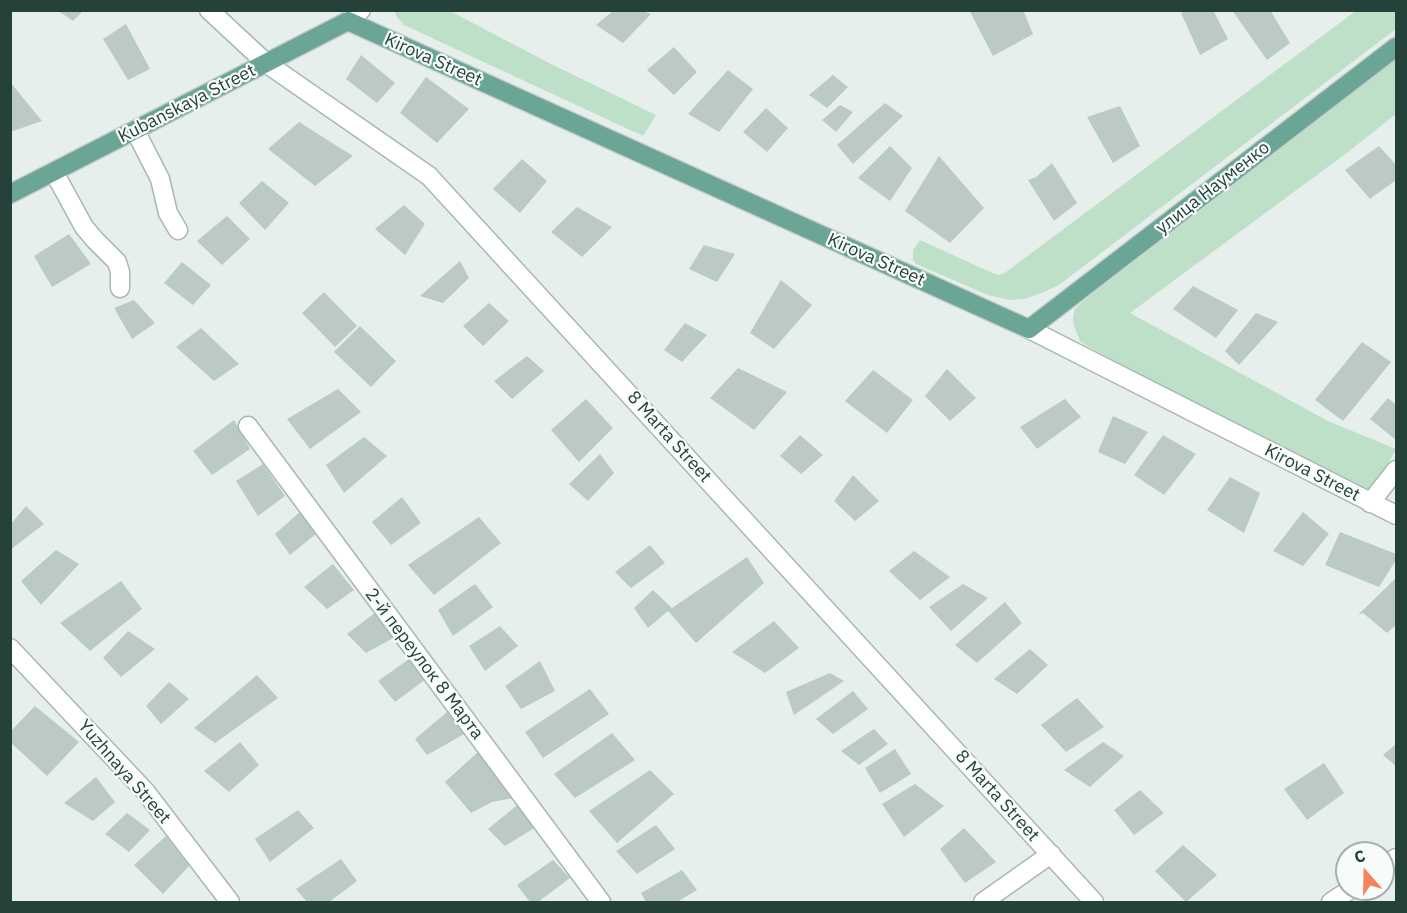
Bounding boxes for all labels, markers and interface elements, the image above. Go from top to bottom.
street label: Kirova Street [381,29,485,91]
street label: Kubanskaya Street [115,60,259,148]
street label: улица Науменко [1152,137,1274,239]
street label: Kirova Street [824,229,928,291]
street label: 8 Marta Street [622,387,716,487]
street label: Kirova Street [1261,440,1363,506]
street label: 2-й переулок 8 Марта [360,584,488,744]
street label: Yuzhnaya Street [73,716,175,828]
street label: 8 Marta Street [950,746,1044,846]
north arrow [1335,841,1395,901]
text: С [1351,845,1368,867]

